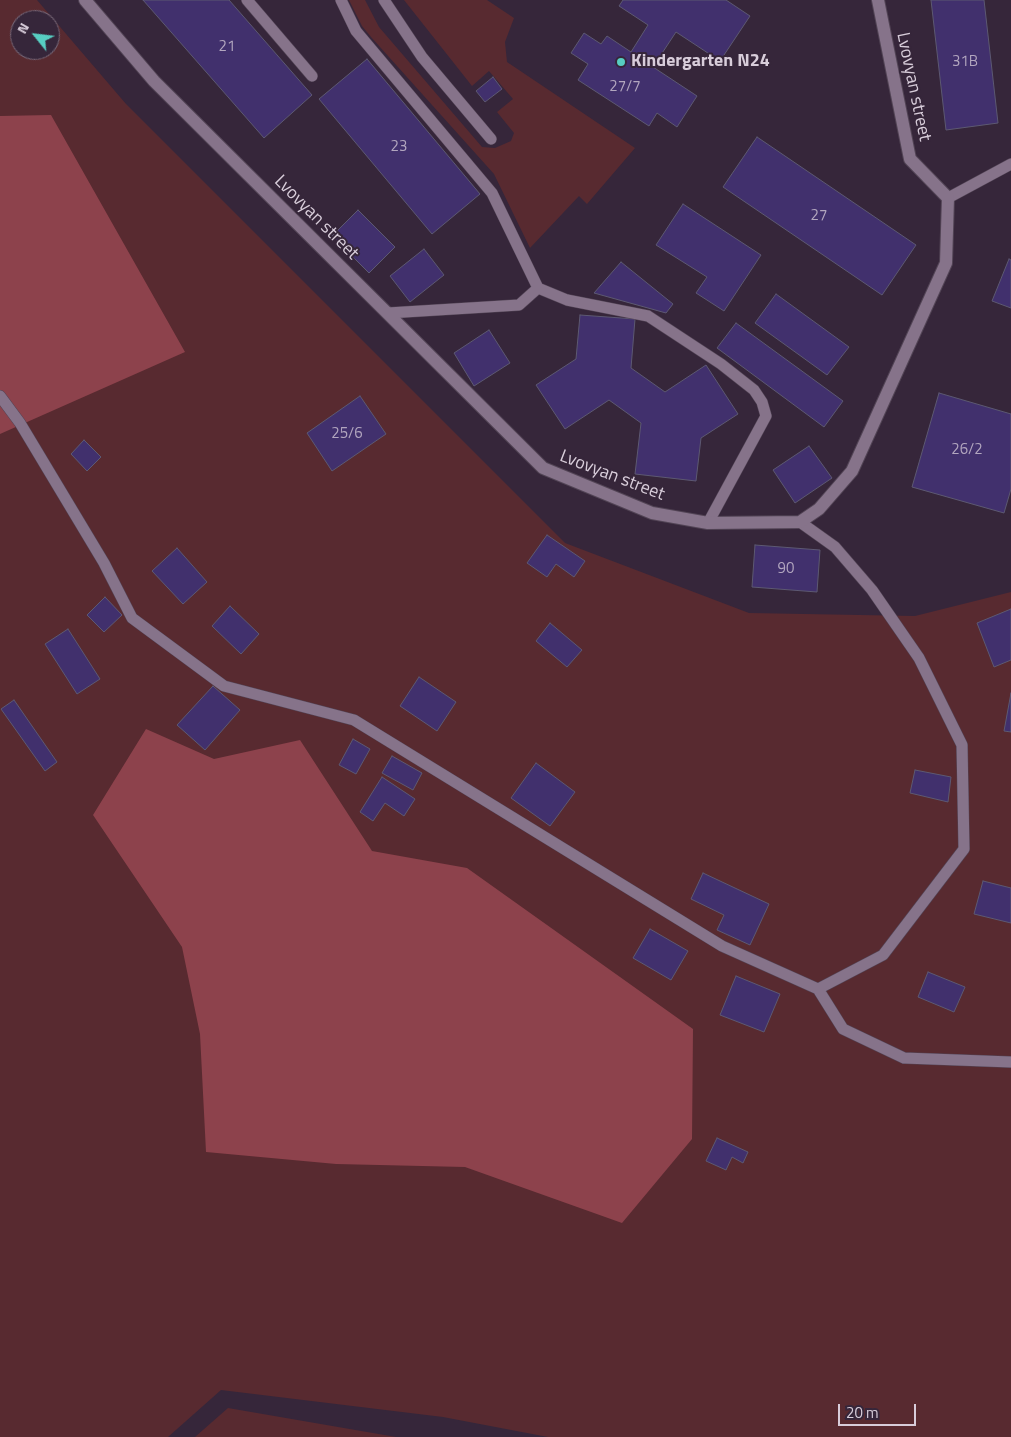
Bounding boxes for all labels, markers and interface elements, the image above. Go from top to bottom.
north arrow [10,10,60,60]
text: N [11,19,34,37]
street label: Lvovyan street [891,31,935,143]
house number: 21 [219,38,235,56]
place label: Kindergarten N24 [631,51,770,73]
house number: 31B [952,53,978,71]
marker: Kindergarten N24 [615,56,627,68]
house number: 27/7 [609,78,641,96]
house number: 23 [391,138,407,156]
street label: Lvovyan street [269,171,363,265]
house number: 27 [811,207,827,225]
house number: 25/6 [331,425,363,443]
house number: 26/2 [951,441,983,459]
street label: Lvovyan street [556,446,668,506]
house number: 90 [778,560,794,578]
scale bar [841,1394,918,1426]
text: 20 m [846,1401,879,1424]

